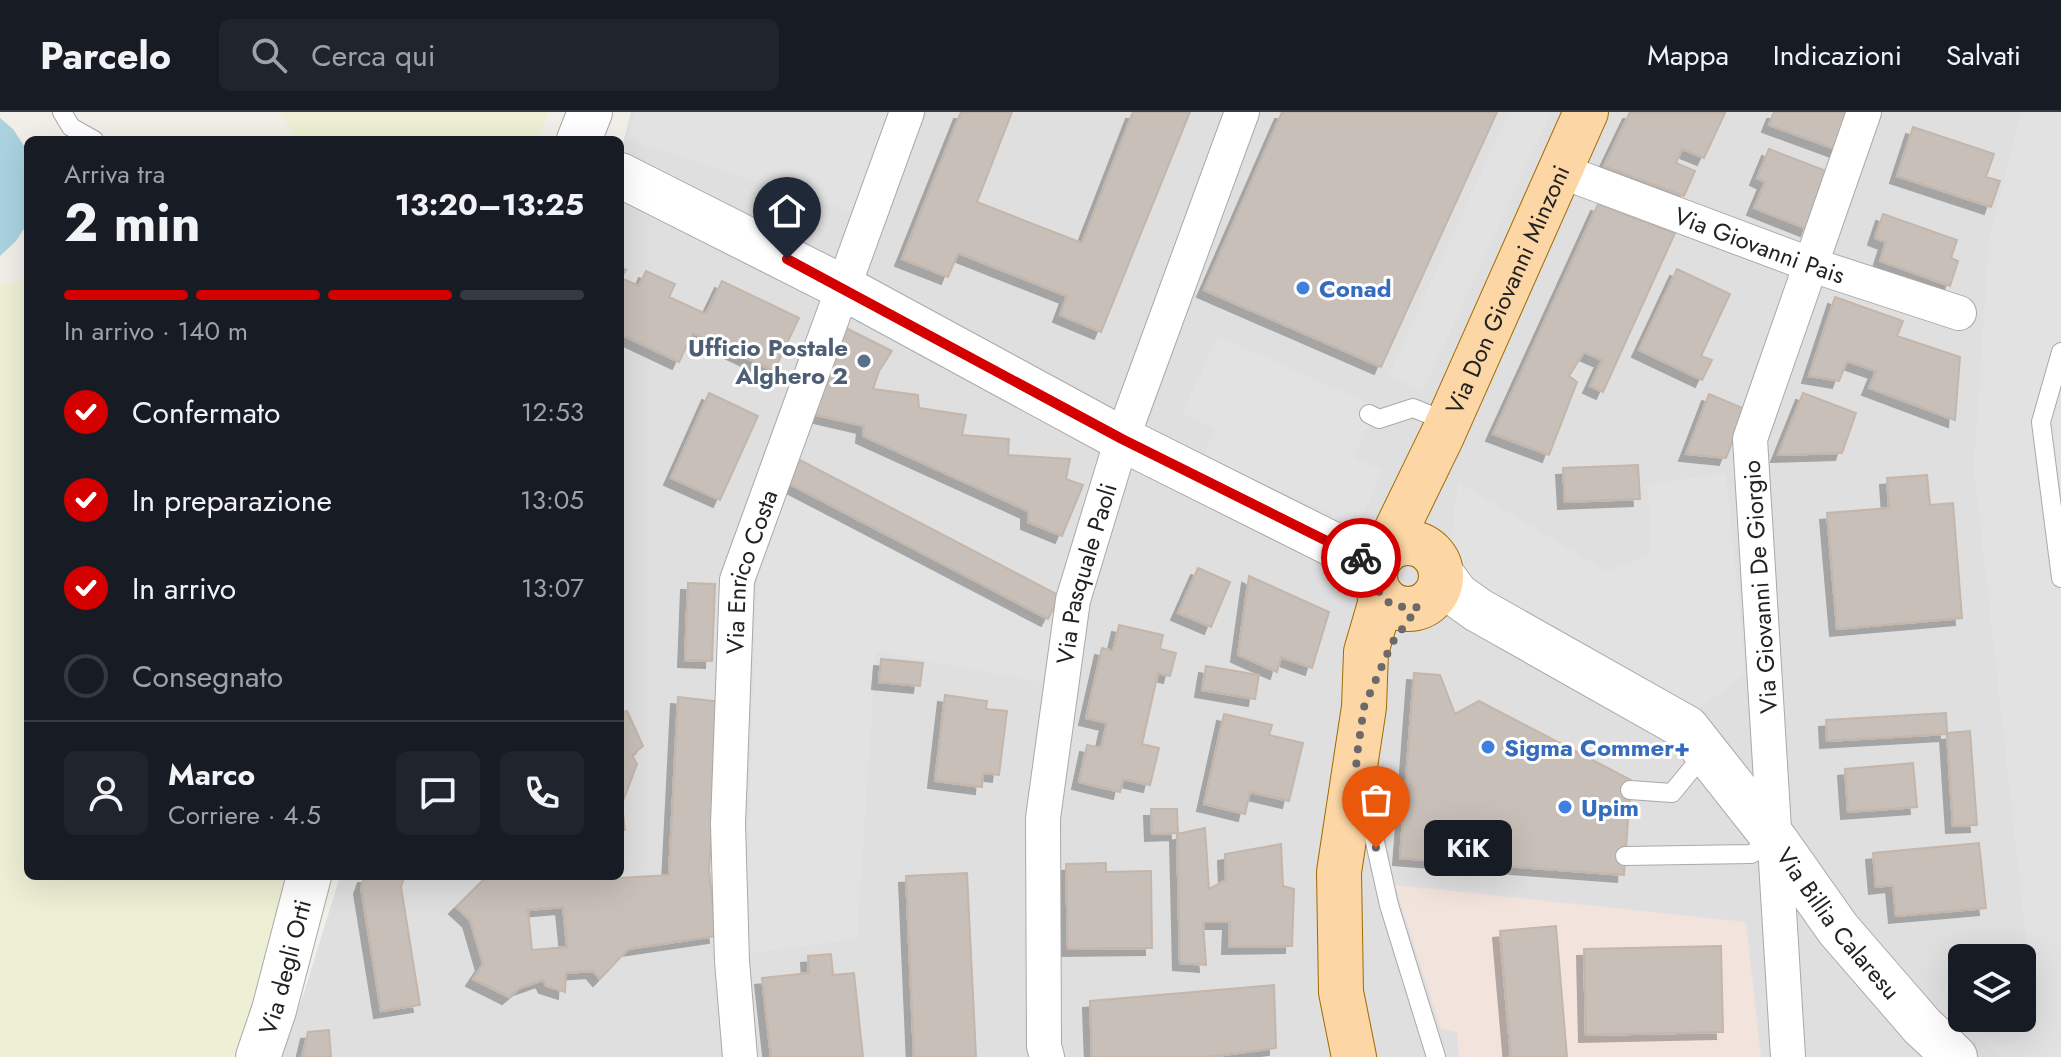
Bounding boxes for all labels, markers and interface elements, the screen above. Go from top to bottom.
search box [219,19,779,91]
text: Parcelo [40,28,171,83]
icon: search [247,33,291,77]
text: Cerca qui [311,34,436,77]
text: Mappa [1647,35,1729,76]
text: Indicazioni [1773,35,1902,76]
text: Salvati [1946,35,2021,76]
text: Arriva tra [64,155,165,193]
street label: Via Don Giovanni Minzoni [1436,159,1578,420]
pin [753,177,821,259]
text: 13:20–13:25 [395,183,584,226]
text: 2 min [64,185,201,261]
icon: home [765,189,809,233]
street label: Via Giovanni Pais [1669,198,1849,292]
place label: Conad [1319,271,1392,306]
marker: Conad [1294,279,1312,297]
text: In arrivo · 140 m [64,312,248,350]
place label: Ufficio Postale Alghero 2 [688,330,848,393]
marker: Ufficio Postale Alghero 2 [855,352,873,370]
icon: check [64,390,108,434]
text: Confermato [132,391,280,434]
text: 12:53 [521,393,584,431]
street label: Via Giovanni De Giorgio [1734,459,1786,715]
icon: check [64,478,108,522]
street label: Via Pasquale Paoli [1047,478,1125,666]
text: In preparazione [132,479,332,522]
text: 13:05 [520,481,584,519]
street label: Via Enrico Costa [717,485,786,655]
courier [1321,518,1401,598]
icon: bike [1339,536,1383,580]
icon: check [64,566,108,610]
text: In arrivo [132,567,236,610]
text: 13:07 [521,569,584,607]
text: Consegnato [132,655,283,698]
place label: Sigma Commer+ [1504,730,1690,765]
marker: Sigma Commer+ [1479,738,1497,756]
button: person [64,751,148,835]
button: chat [396,751,480,835]
button: phone [500,751,584,835]
text: Marco [168,753,255,796]
pin [1342,766,1410,848]
icon: bag [1354,778,1398,822]
place label: Upim [1581,790,1639,825]
text: Corriere · 4.5 [168,796,321,834]
marker: Upim [1556,798,1574,816]
callout: KiK [1424,820,1512,876]
text: KiK [1446,829,1490,867]
street label: Via Billia Calaresu [1768,840,1909,1007]
street label: Via degli Orti [249,896,320,1039]
map controls [1948,944,2036,1032]
button: layers [1948,944,2036,1032]

